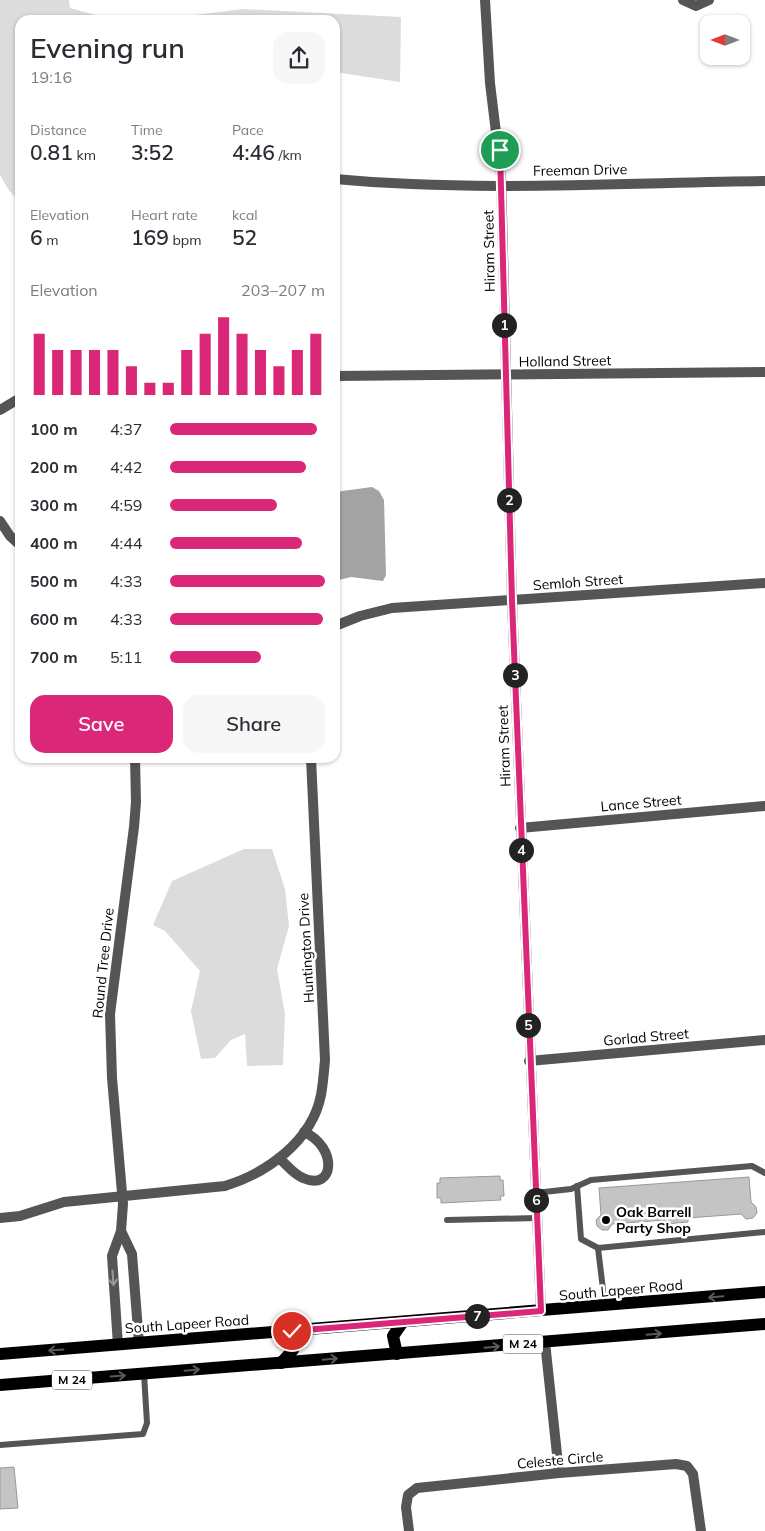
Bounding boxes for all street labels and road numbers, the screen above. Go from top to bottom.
street label: Freeman Drive [533,160,627,180]
street label: Hiram Street [479,210,499,292]
street label: Holland Street [518,351,612,371]
street label: Semloh Street [532,570,624,594]
street label: Hiram Street [494,705,514,787]
street label: Lance Street [600,790,682,815]
street label: Huntington Drive [294,892,318,1004]
street label: Round Tree Drive [88,907,118,1019]
street label: Gorlad Street [602,1024,690,1050]
street label: South Lapeer Road [558,1276,684,1304]
street label: South Lapeer Road [124,1311,250,1337]
road number: M 24 [503,1335,543,1354]
road number: M 24 [52,1370,92,1390]
street label: Celeste Circle [516,1447,604,1473]

